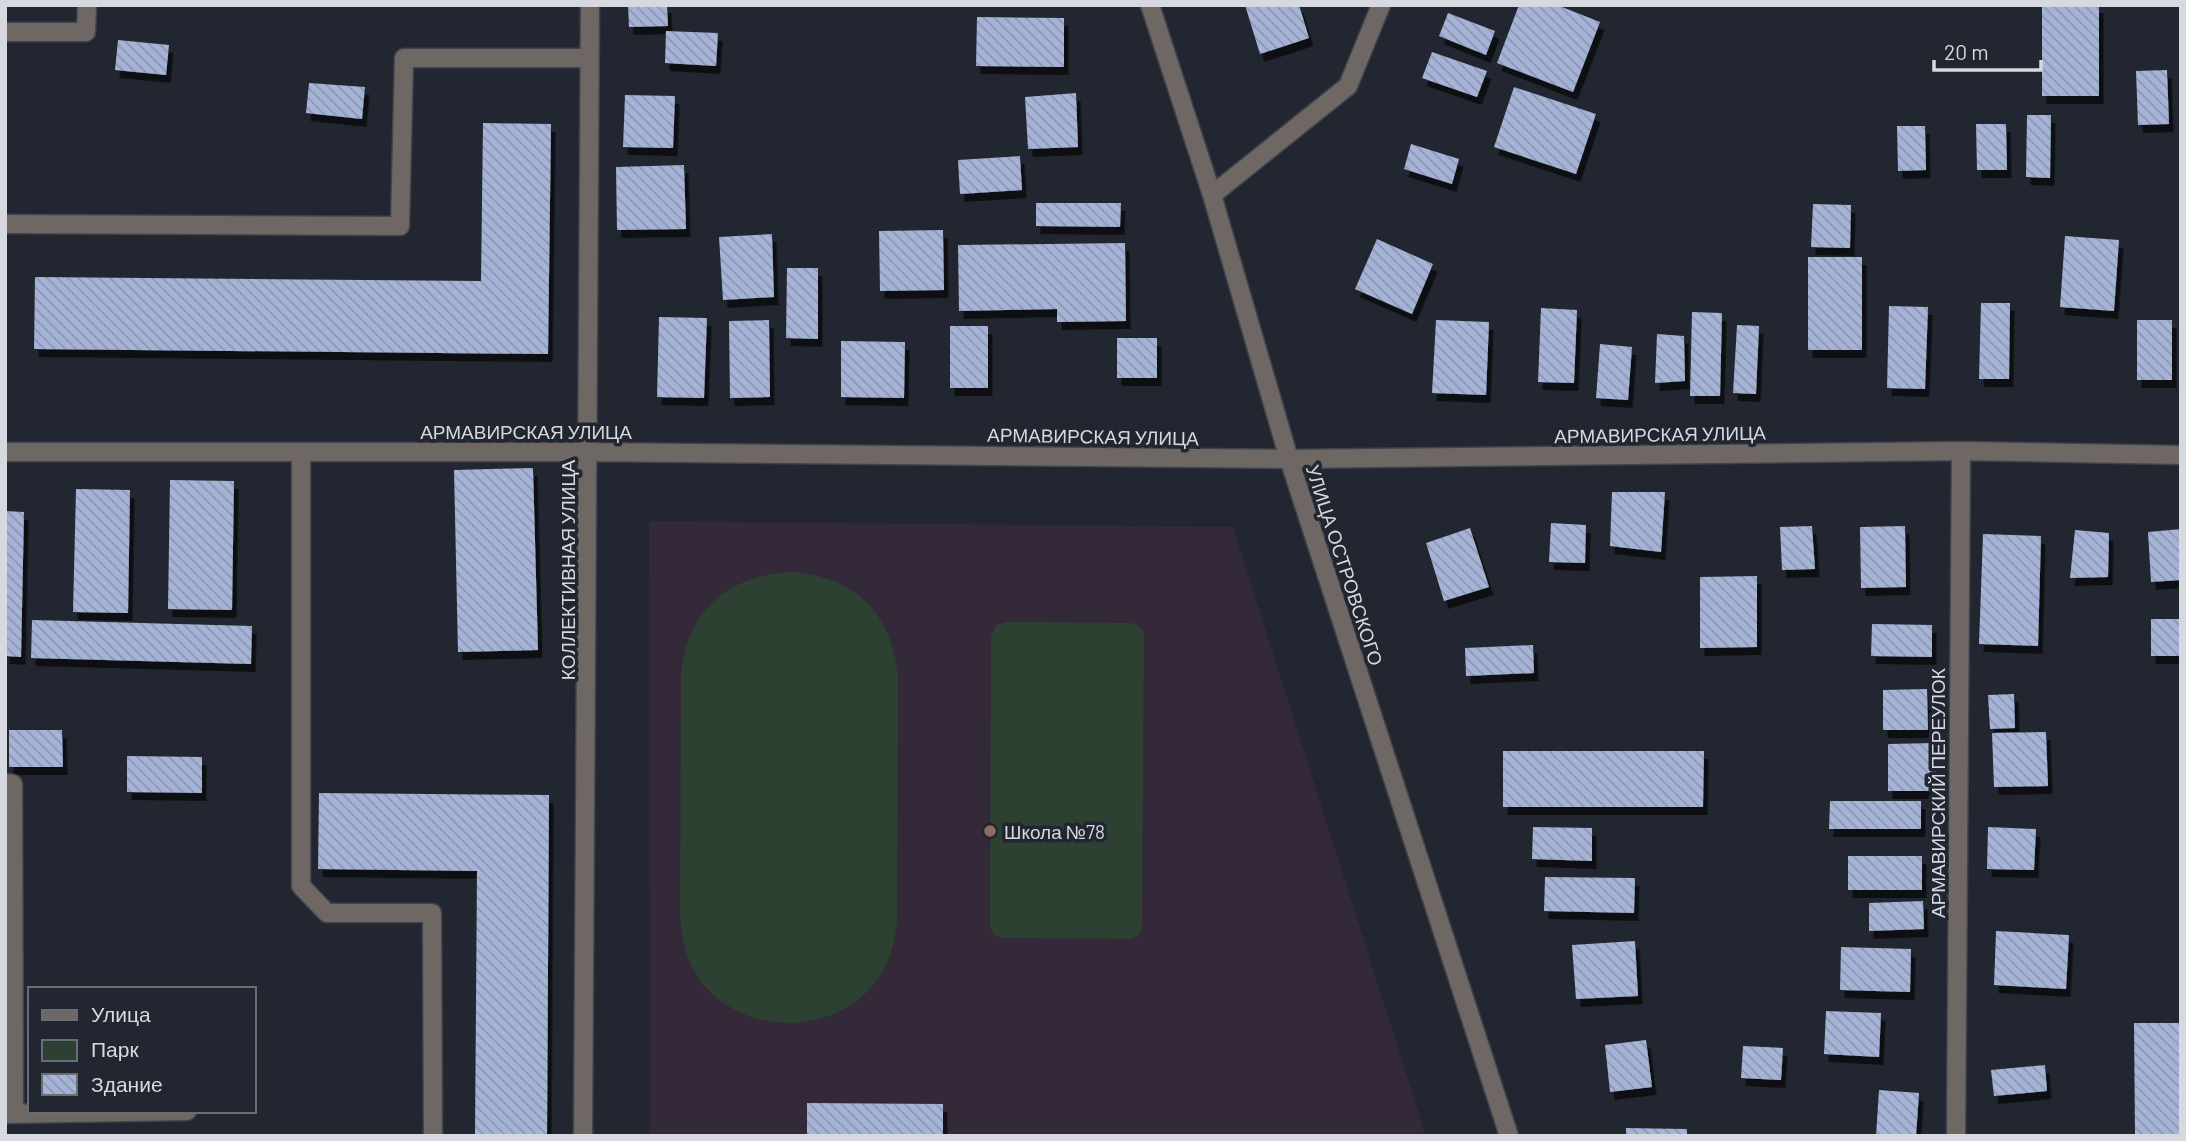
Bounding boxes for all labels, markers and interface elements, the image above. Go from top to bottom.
scale bar [1934,28,2041,72]
text: 20 m [1944,39,1989,64]
street label: АРМАВИРСКАЯ УЛИЦА [420,420,632,443]
street label: АРМАВИРСКАЯ УЛИЦА [1554,421,1766,447]
street label: АРМАВИРСКАЯ УЛИЦА [987,423,1199,449]
street label: КОЛЛЕКТИВНАЯ УЛИЦА [556,460,579,680]
street label: УЛИЦА ОСТРОВСКОГО [1302,462,1388,668]
street label: АРМАВИРСКИЙ ПЕРЕУЛОК [1926,668,1949,918]
place label: Школа №78 [1004,820,1105,843]
marker: Школа №78 [982,823,998,839]
legend [28,987,256,1113]
text: Улица [91,1001,151,1026]
text: Парк [91,1036,139,1061]
text: Здание [91,1071,163,1096]

